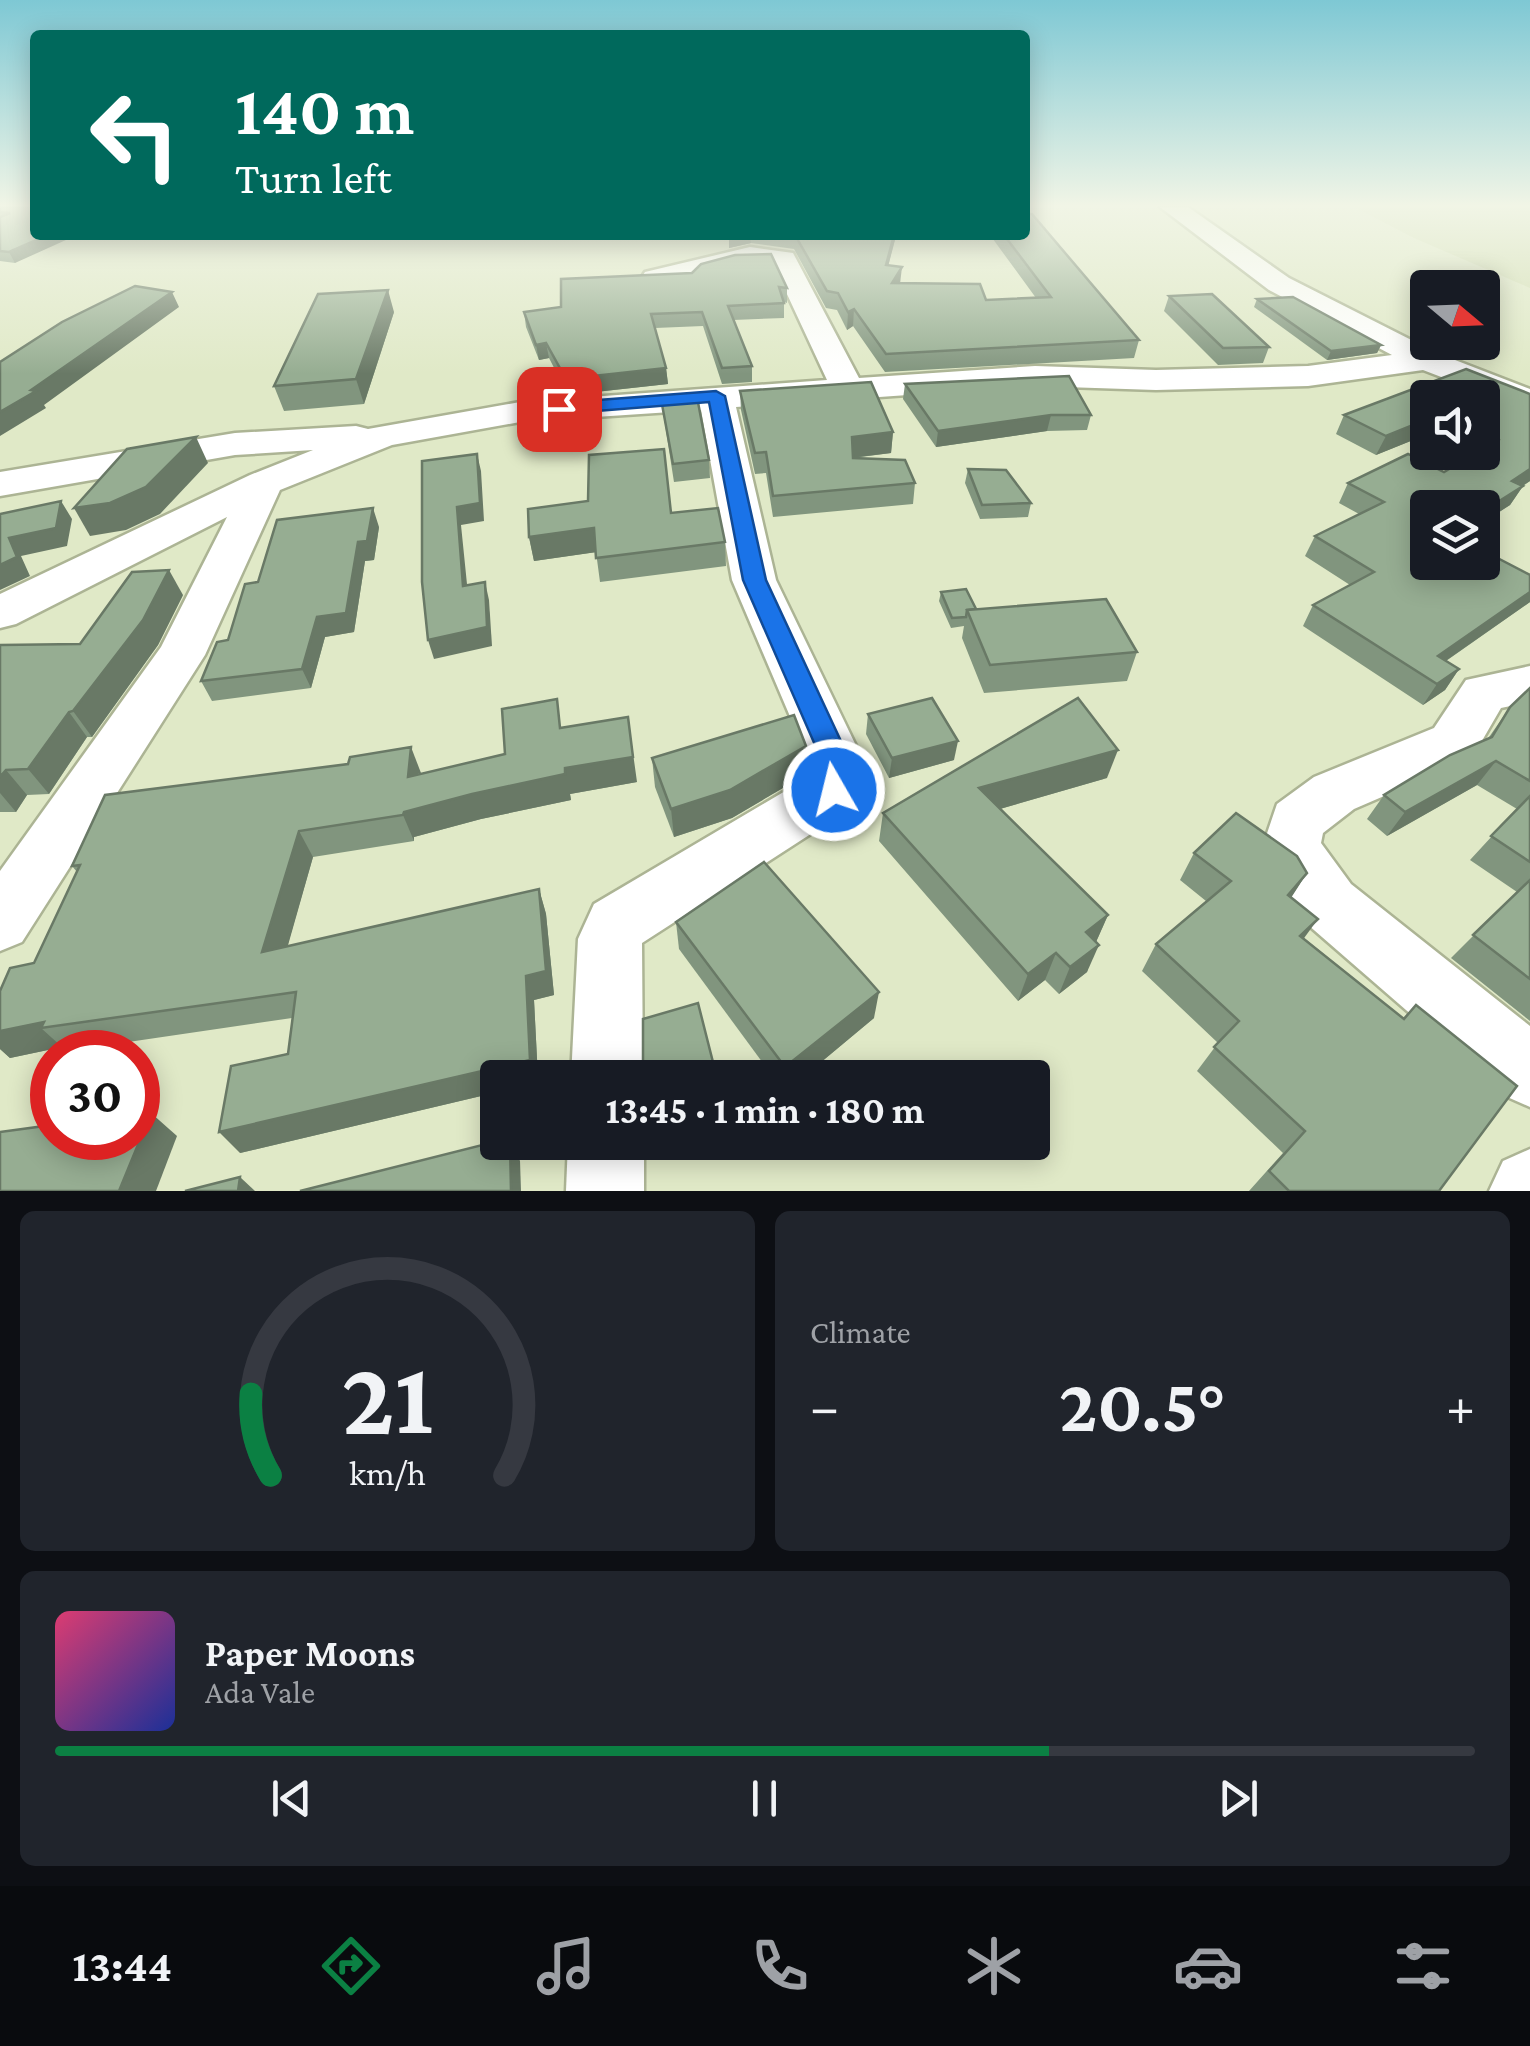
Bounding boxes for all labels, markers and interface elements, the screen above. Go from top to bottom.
icon: left [70,70,200,200]
text: 140 m [235,71,414,149]
text: Turn left [235,153,392,203]
north arrow [1410,270,1500,360]
map controls [1410,270,1500,580]
pin [517,367,602,452]
button: sound [1410,380,1500,470]
icon: arrive [532,382,587,437]
button: layers [1410,490,1500,580]
position arrow [782,738,886,842]
speed limit sign: 30 [30,1030,160,1160]
text: 13:45 · 1 min · 180 m [605,1089,925,1131]
text: Climate [810,1314,911,1350]
text: 21 [342,1340,433,1455]
text: 20.5° [1059,1364,1226,1447]
text: − [810,1376,839,1437]
text: + [1446,1376,1475,1437]
text: km/h [349,1453,426,1493]
text: Paper Moons [205,1632,415,1674]
text: Ada Vale [205,1674,315,1710]
icon: previous [264,1771,319,1826]
icon: pause [737,1771,792,1826]
icon: next [1211,1771,1266,1826]
icon: directions [316,1931,386,2001]
icon: music [531,1931,601,2001]
icon: phone [745,1931,815,2001]
icon: climate [959,1931,1029,2001]
icon: car [1173,1931,1243,2001]
icon: filters [1388,1931,1458,2001]
text: 13:44 [72,1941,172,1991]

